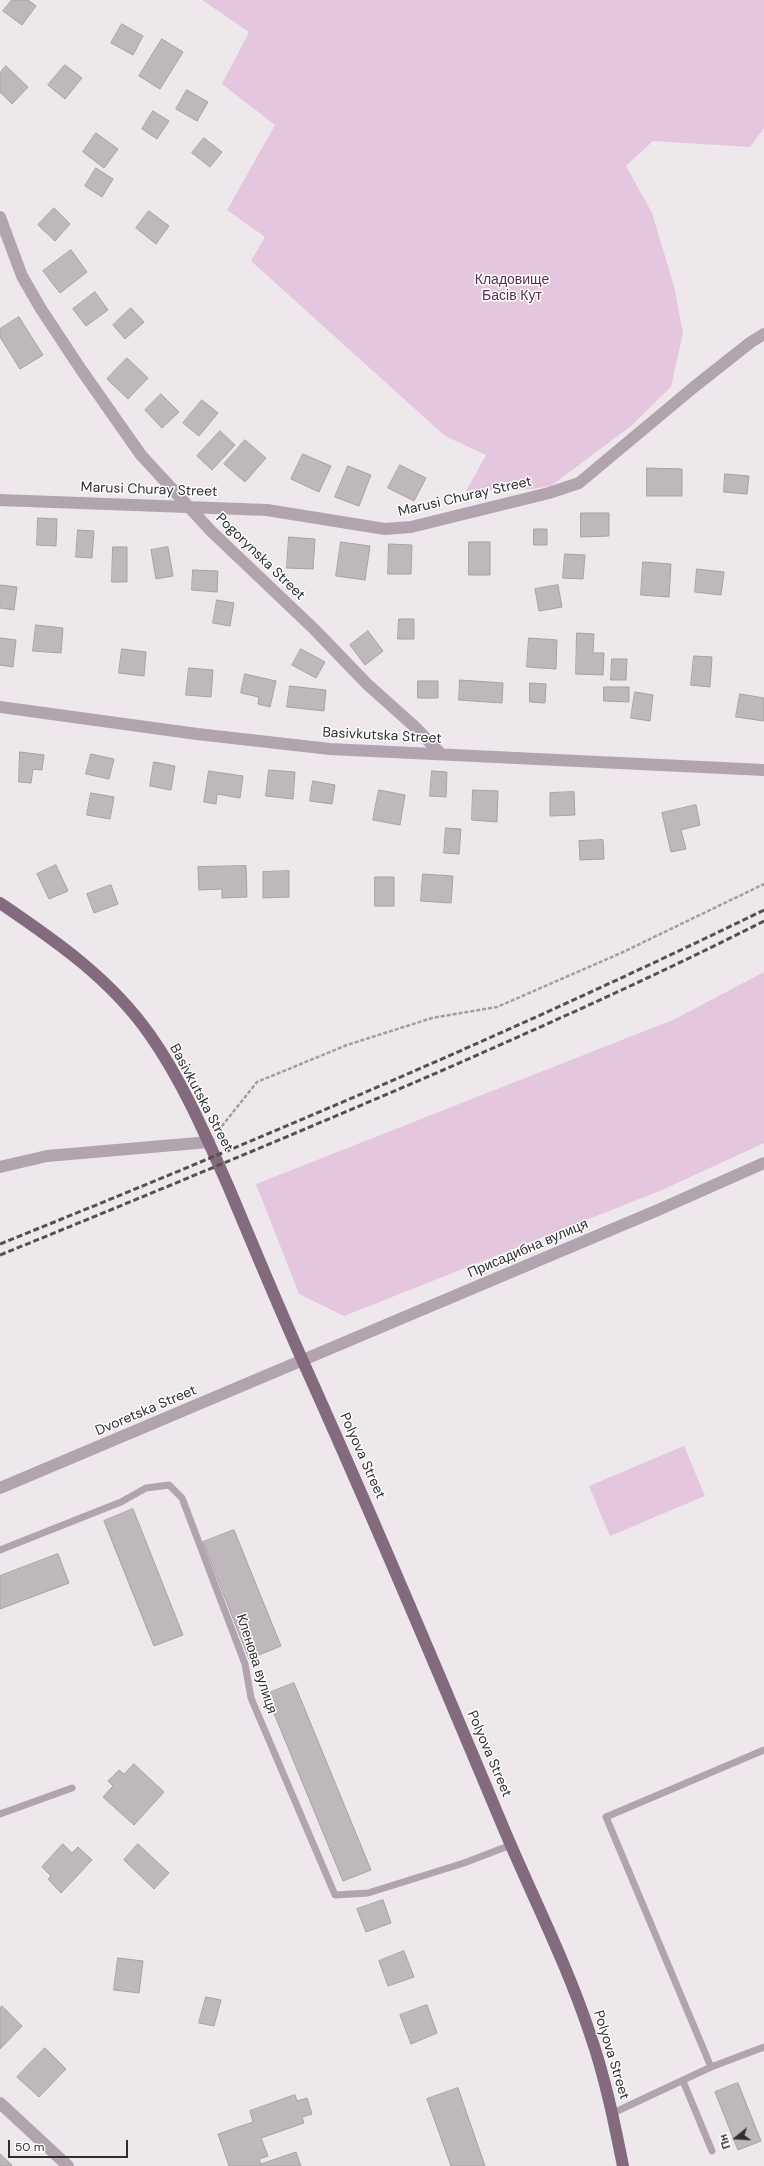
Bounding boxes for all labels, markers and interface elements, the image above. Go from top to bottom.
park label: Кладовище Басів Кут [475,272,549,304]
street label: Marusi Churay Street [397,473,533,521]
street label: Marusi Churay Street [80,479,218,501]
street label: Pogorynska Street [212,510,308,604]
street label: Basivkutska Street [322,724,442,748]
street label: Basivkutska Street [166,1041,236,1155]
street label: Присадибна вулиця [465,1216,591,1282]
street label: Dvoretska Street [93,1382,199,1440]
street label: Polyova Street [336,1410,388,1502]
street label: Кленова вулиця [232,1612,280,1716]
street label: Polyova Street [463,1708,515,1800]
street label: Polyova Street [589,2008,633,2102]
north arrow [716,2118,756,2158]
scale bar [10,2132,130,2158]
text: Пн [716,2133,733,2151]
text: 50 m [15,2139,44,2155]

